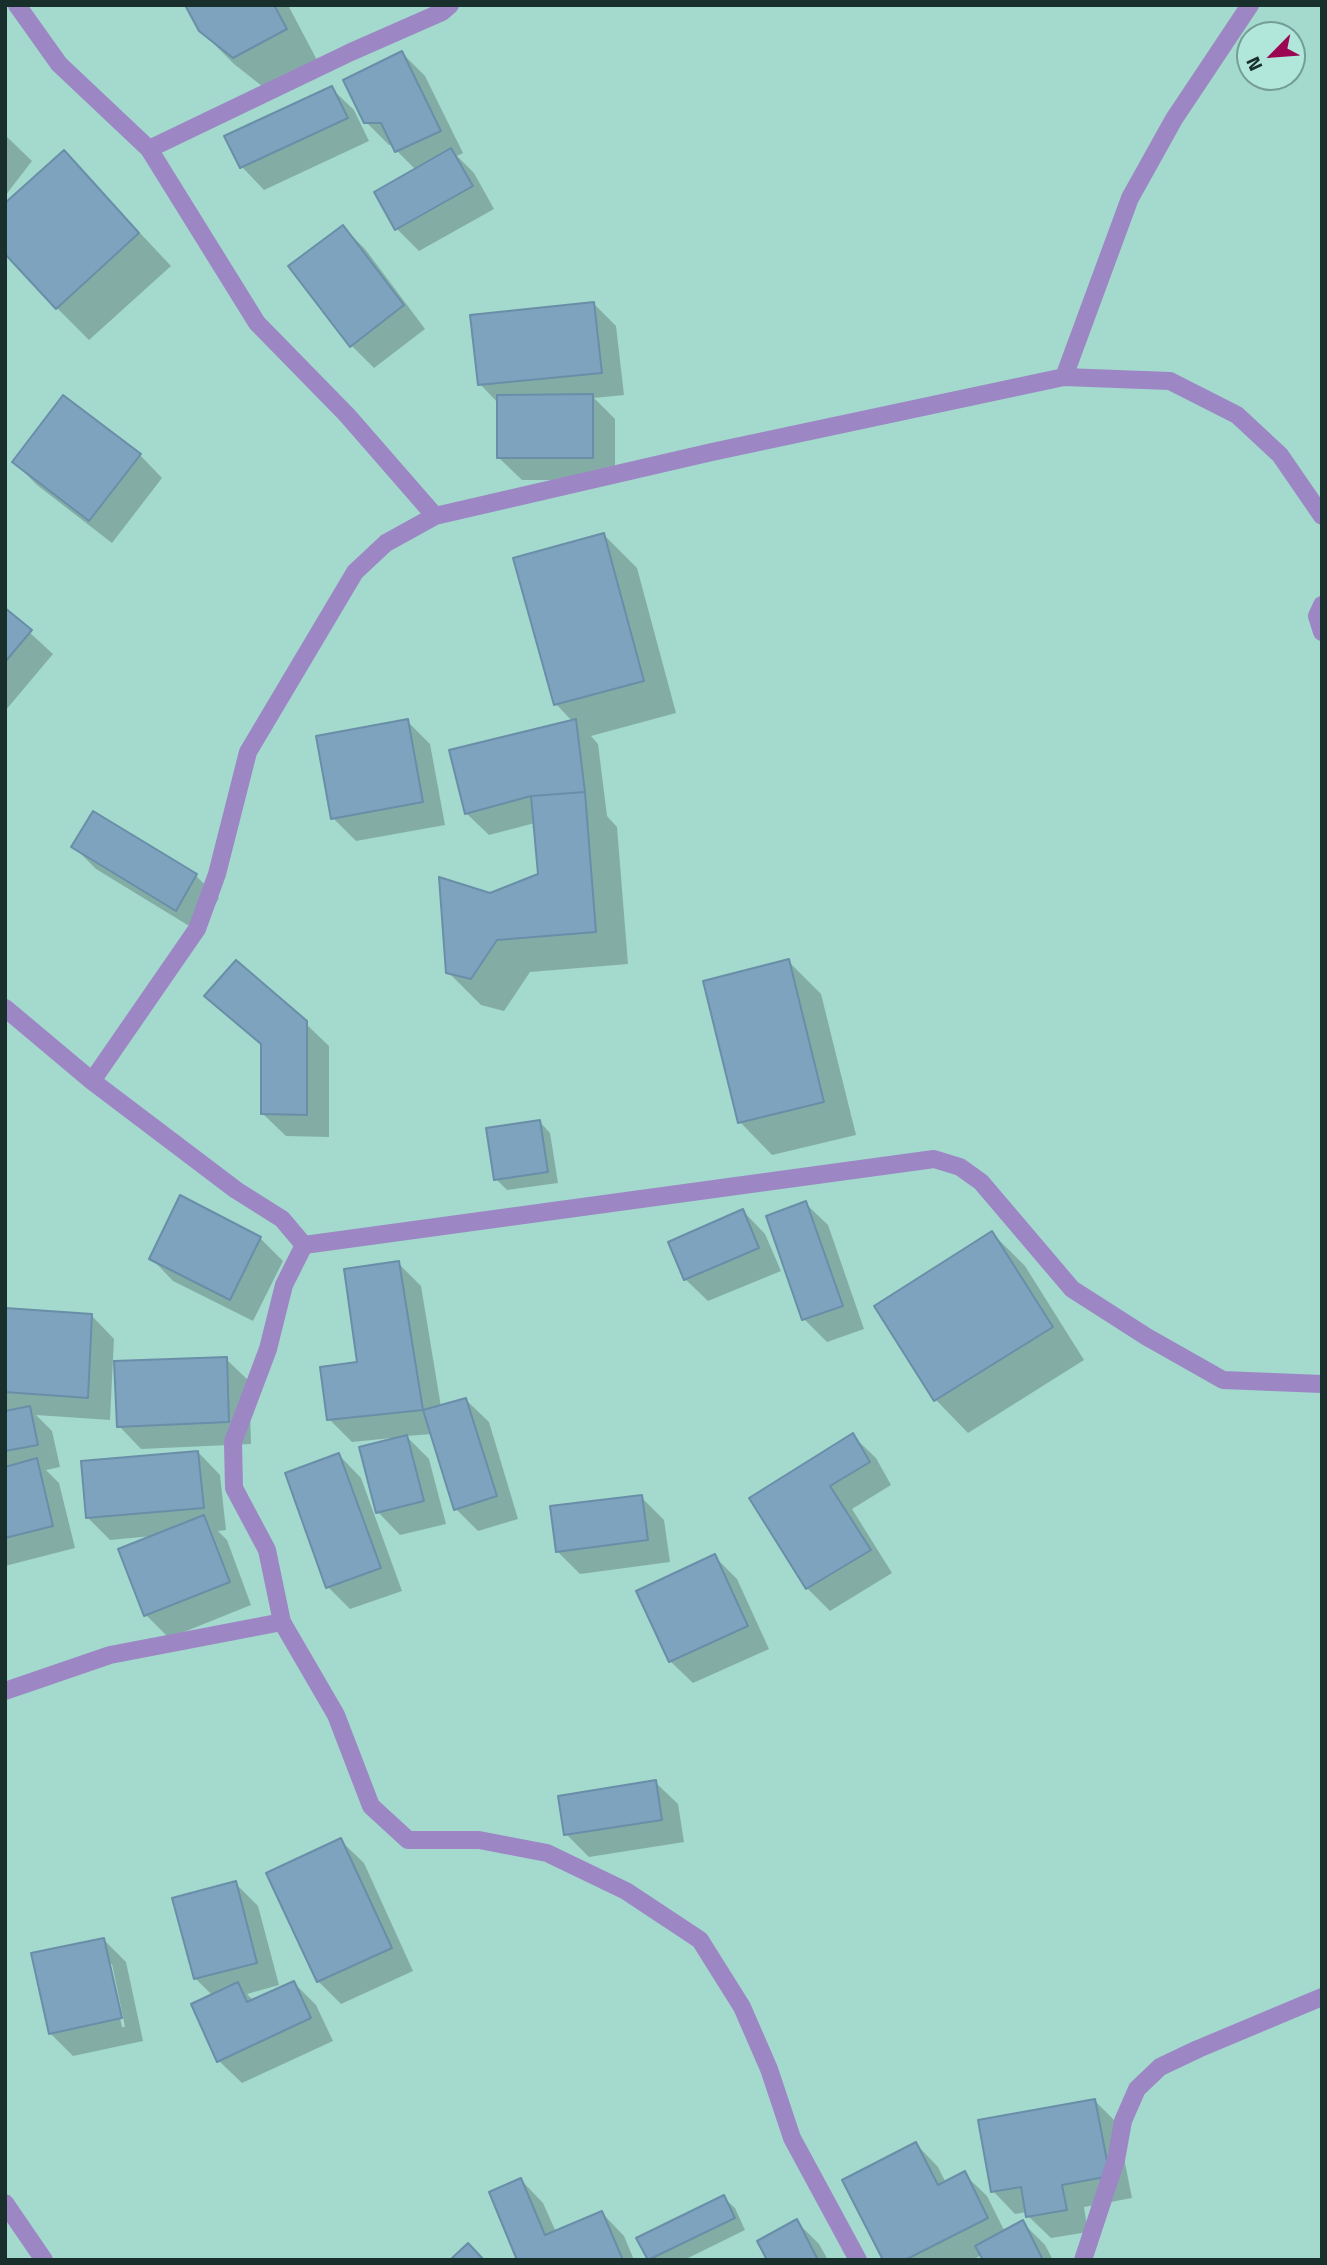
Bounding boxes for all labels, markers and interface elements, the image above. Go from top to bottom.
north arrow [1236,21,1306,91]
text: N [1237,52,1269,76]

